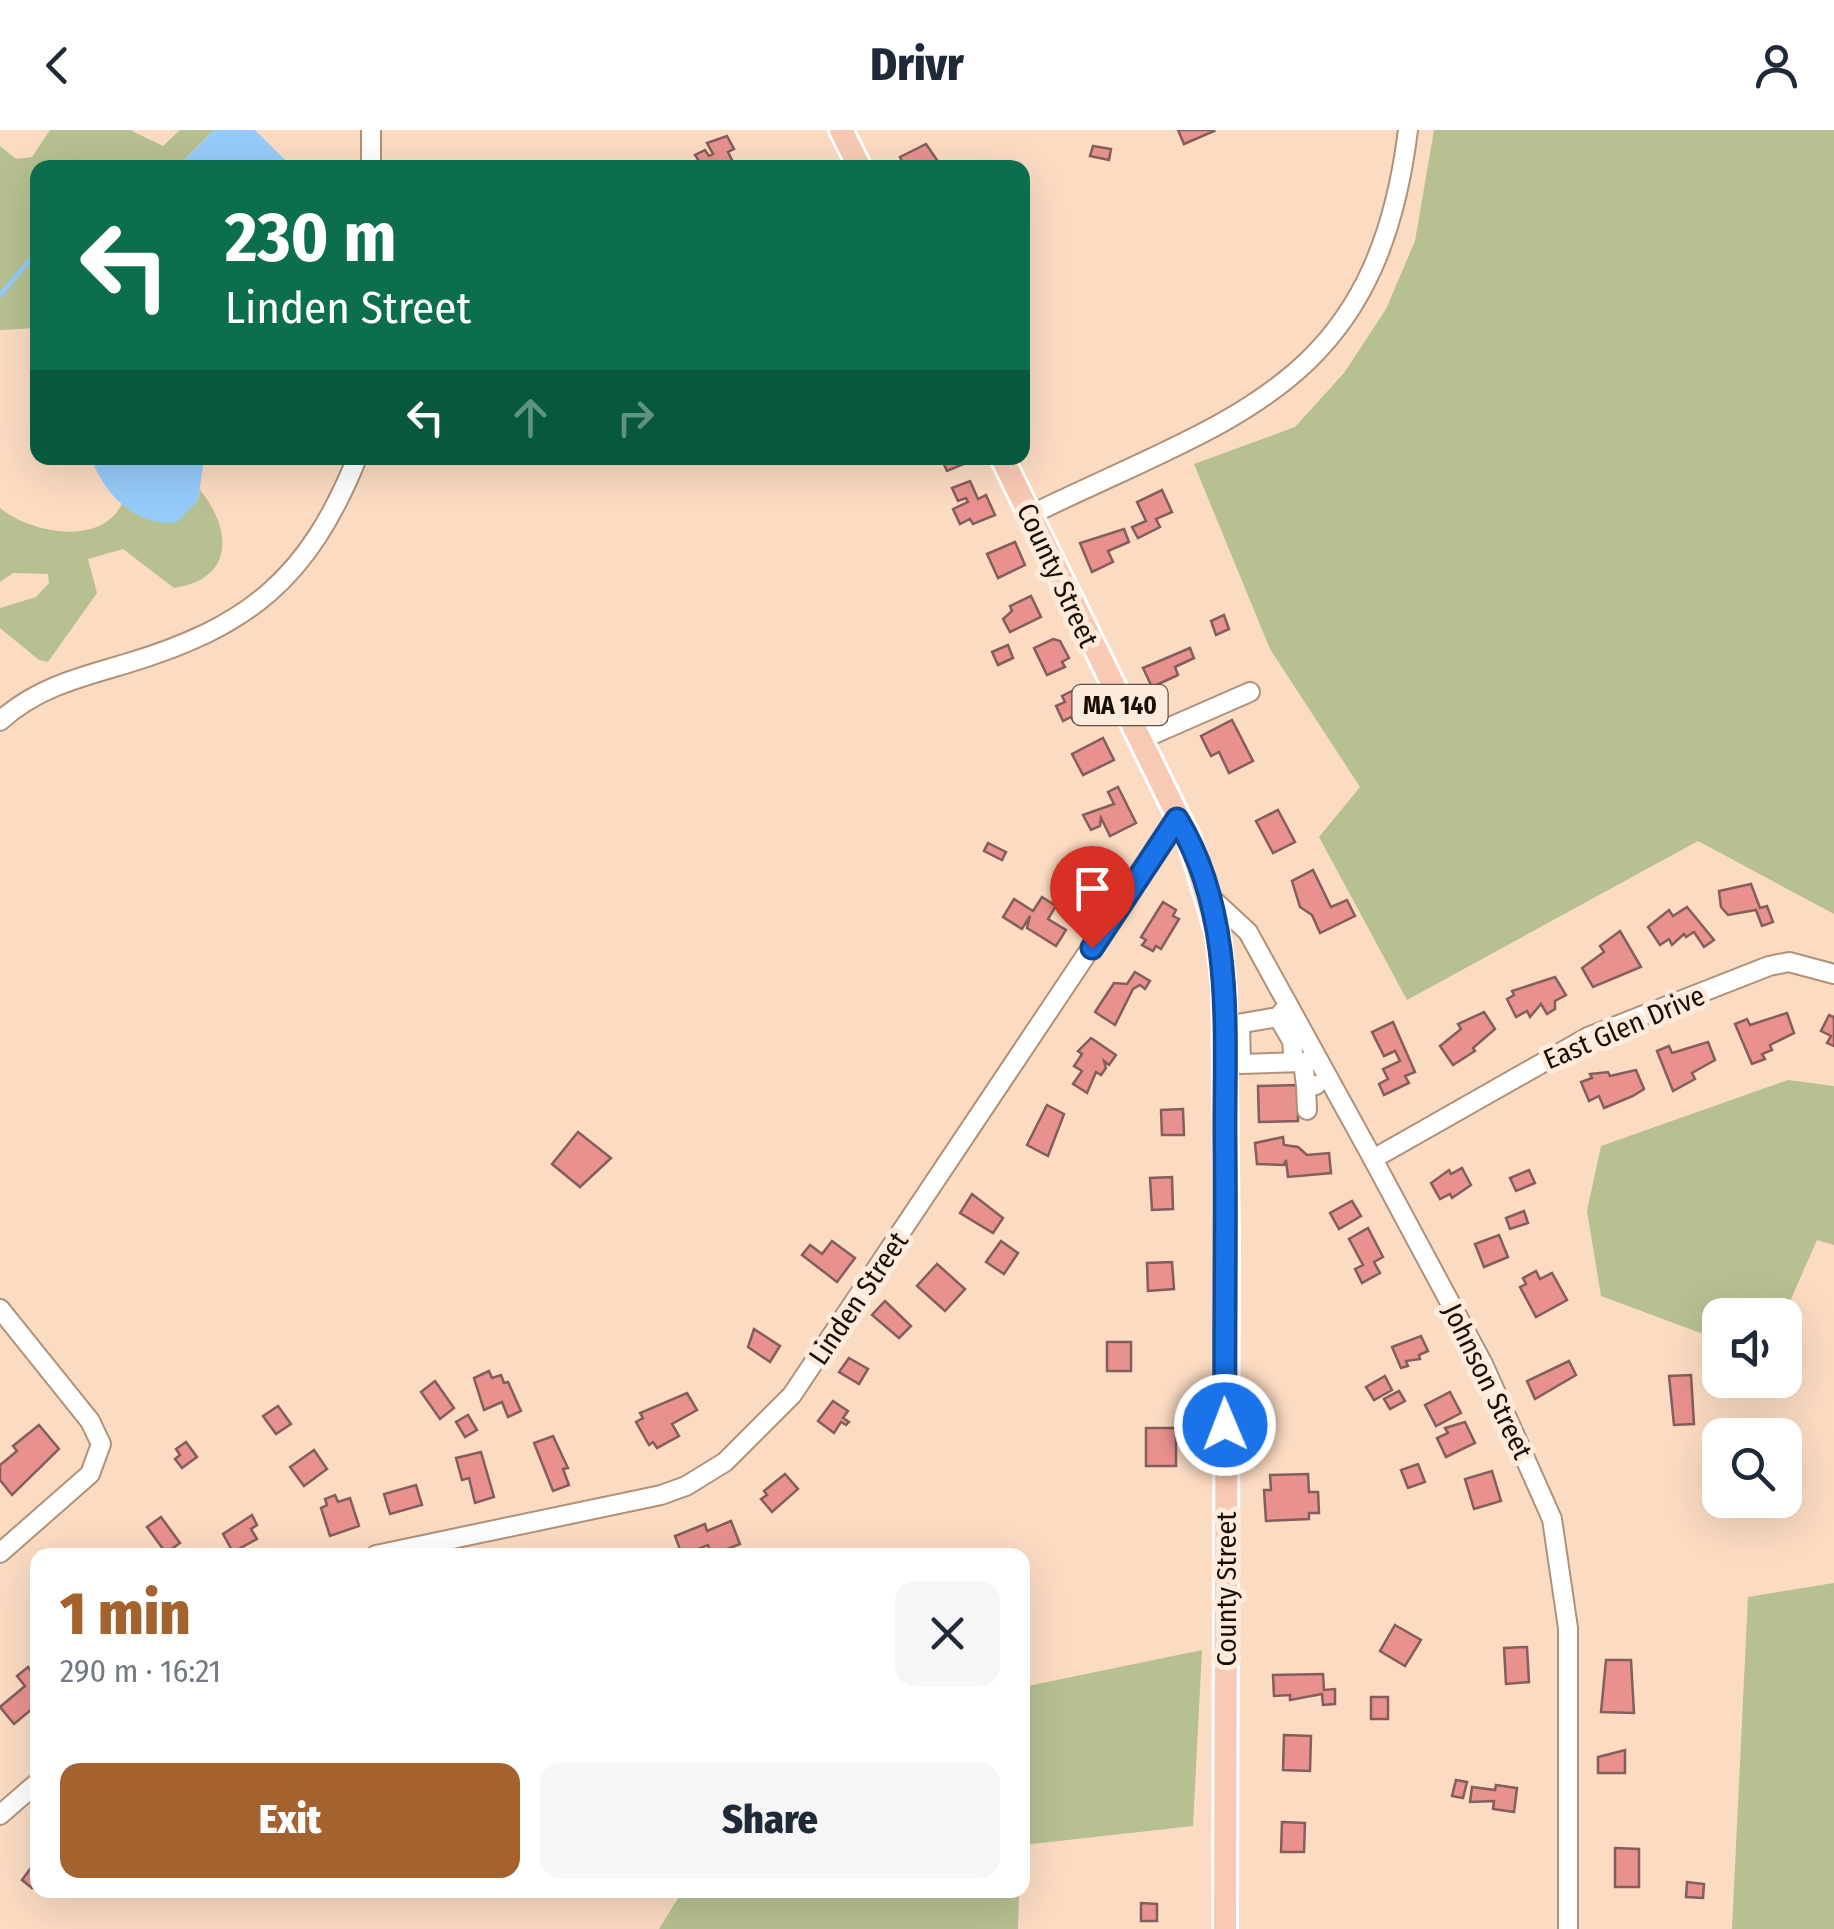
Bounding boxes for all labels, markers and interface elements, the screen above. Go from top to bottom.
icon: back [30,38,85,93]
text: Drivr [870,38,964,92]
icon: person [1749,38,1804,93]
text: 230 m [225,196,397,280]
icon: left [60,200,190,330]
text: Linden Street [225,281,471,335]
icon: left [398,390,453,445]
icon: ahead [503,390,558,445]
icon: right [608,390,663,445]
street label: County Street [1010,498,1106,653]
road number: MA 140 [1072,685,1168,725]
pin [1050,846,1135,949]
icon: arrive [1065,861,1120,916]
street label: East Glen Drive [1539,979,1710,1076]
street label: Linden Street [802,1225,915,1371]
street label: Johnson Street [1436,1298,1540,1465]
map controls [1702,1298,1802,1518]
button: sound [1702,1298,1802,1398]
position arrow [1173,1373,1277,1477]
button: search [1702,1418,1802,1518]
street label: County Street [1210,1511,1243,1666]
text: 1 min [60,1578,191,1650]
button: close [895,1581,1000,1686]
text: 290 m · 16:21 [60,1652,221,1690]
button: Exit [60,1763,520,1878]
button: Share [540,1763,1000,1878]

